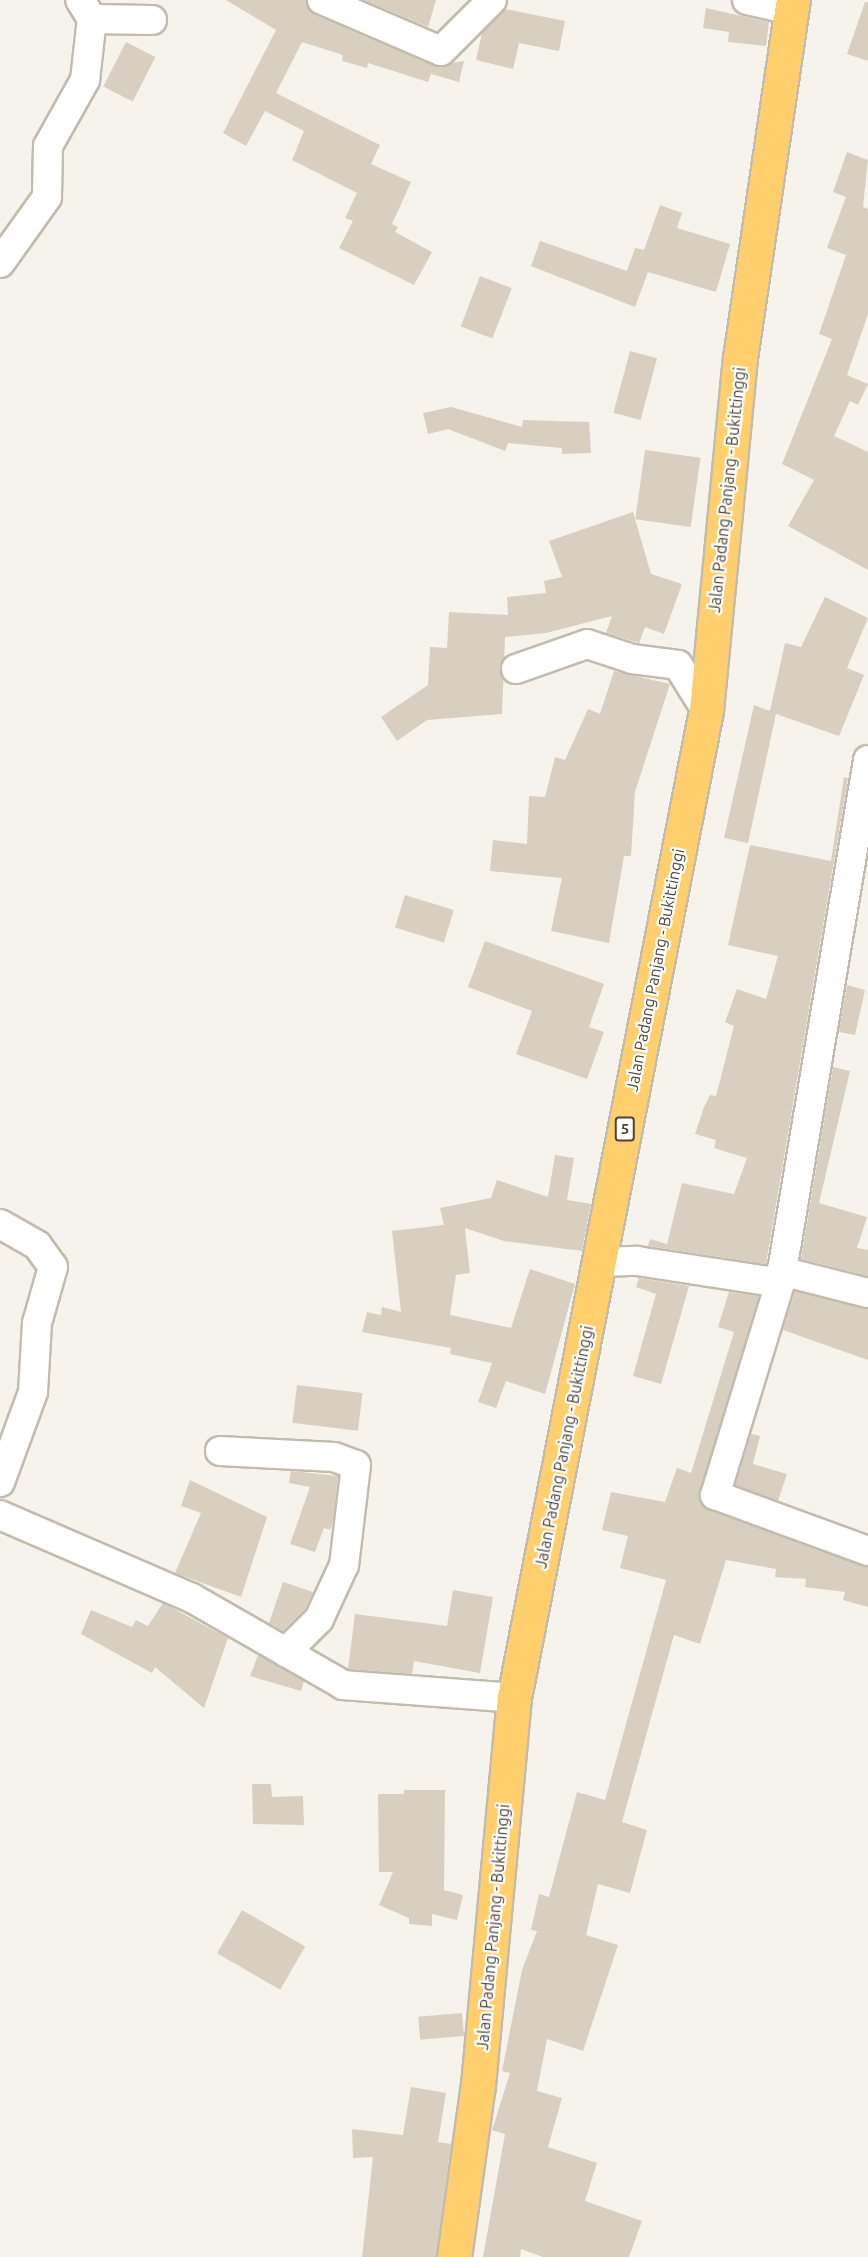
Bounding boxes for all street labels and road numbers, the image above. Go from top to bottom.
street label: Jalan Padang Panjang - Bukittinggi [705,366,749,614]
street label: Jalan Padang Panjang - Bukittinggi [622,847,688,1093]
road number: 5 [614,1117,636,1141]
street label: Jalan Padang Panjang - Bukittinggi [531,1324,597,1570]
street label: Jalan Padang Panjang - Bukittinggi [473,1803,513,2051]

